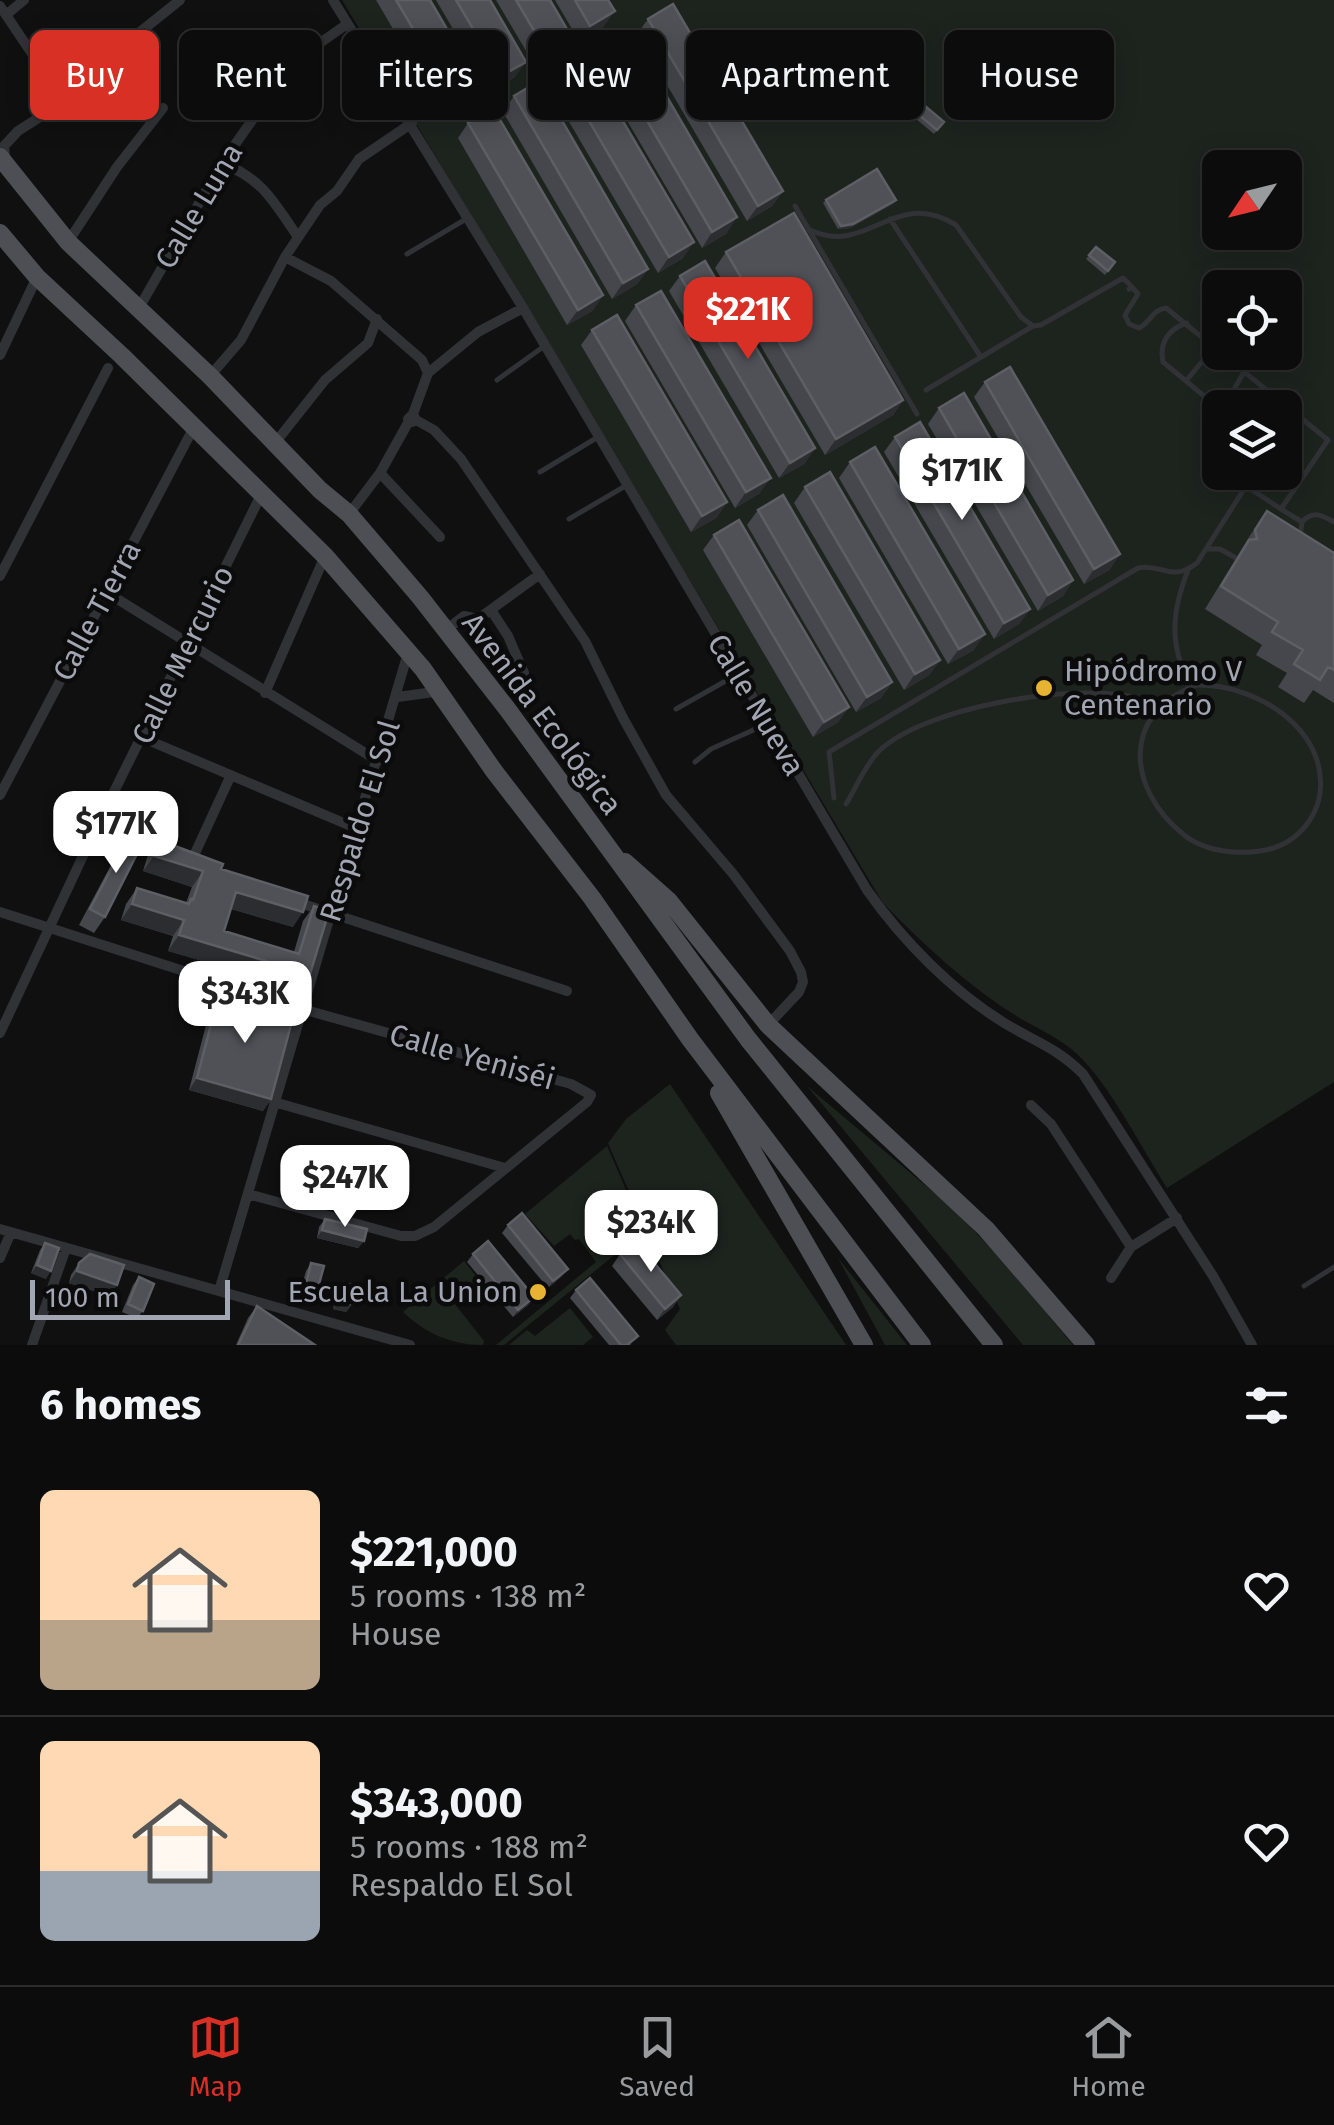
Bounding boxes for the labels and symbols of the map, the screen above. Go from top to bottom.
street label: Calle Luna [147,137,251,275]
north arrow [1202,150,1302,250]
pin: $221K [678,277,818,362]
pin: $171K [892,438,1032,523]
street label: Calle Tierra [45,535,149,687]
street label: Calle Mercurio [124,560,242,750]
street label: Avenida Ecológica [454,606,630,822]
street label: Calle Nueva [700,628,812,782]
place label: Hipódromo V Centenario [1064,653,1243,723]
marker: Hipódromo V Centenario [1033,677,1055,699]
street label: Respaldo El Sol [312,716,408,926]
pin: $177K [46,791,186,876]
pin: $343K [175,961,315,1046]
street label: Calle Yeniséi [385,1016,559,1098]
pin: $247K [275,1145,415,1230]
pin: $234K [581,1190,721,1275]
place label: Escuela La Union [287,1274,518,1310]
scale bar [30,1275,230,1320]
marker: Escuela La Union [527,1281,549,1303]

